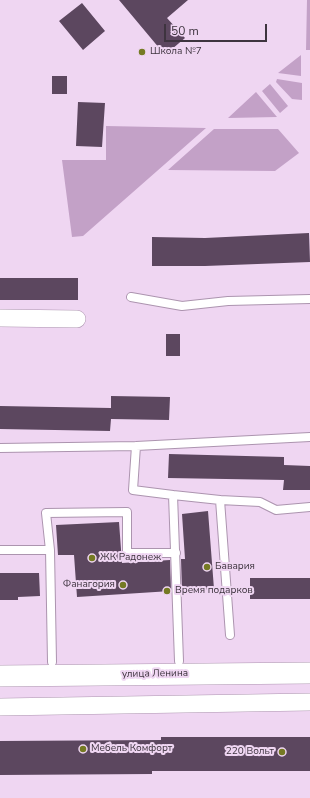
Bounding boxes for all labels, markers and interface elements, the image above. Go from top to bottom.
scale bar [166,16,269,42]
text: 50 m [171,23,199,39]
place label: Школа №7 [150,46,202,58]
marker: Школа №7 [137,47,147,57]
place label: ЖК Радонеж [100,552,161,564]
marker: ЖК Радонеж [87,553,97,563]
place label: Бавария [215,561,255,573]
marker: Бавария [202,562,212,572]
place label: Фанагория [63,579,115,591]
marker: Фанагория [118,580,128,590]
place label: Время подарков [175,585,253,597]
marker: Время подарков [162,586,172,596]
street label: улица Ленина [122,667,188,681]
place label: Мебель Комфорт [91,743,172,755]
marker: Мебель Комфорт [78,744,88,754]
place label: 220 Вольт [226,746,274,758]
marker: 220 Вольт [277,747,287,757]

